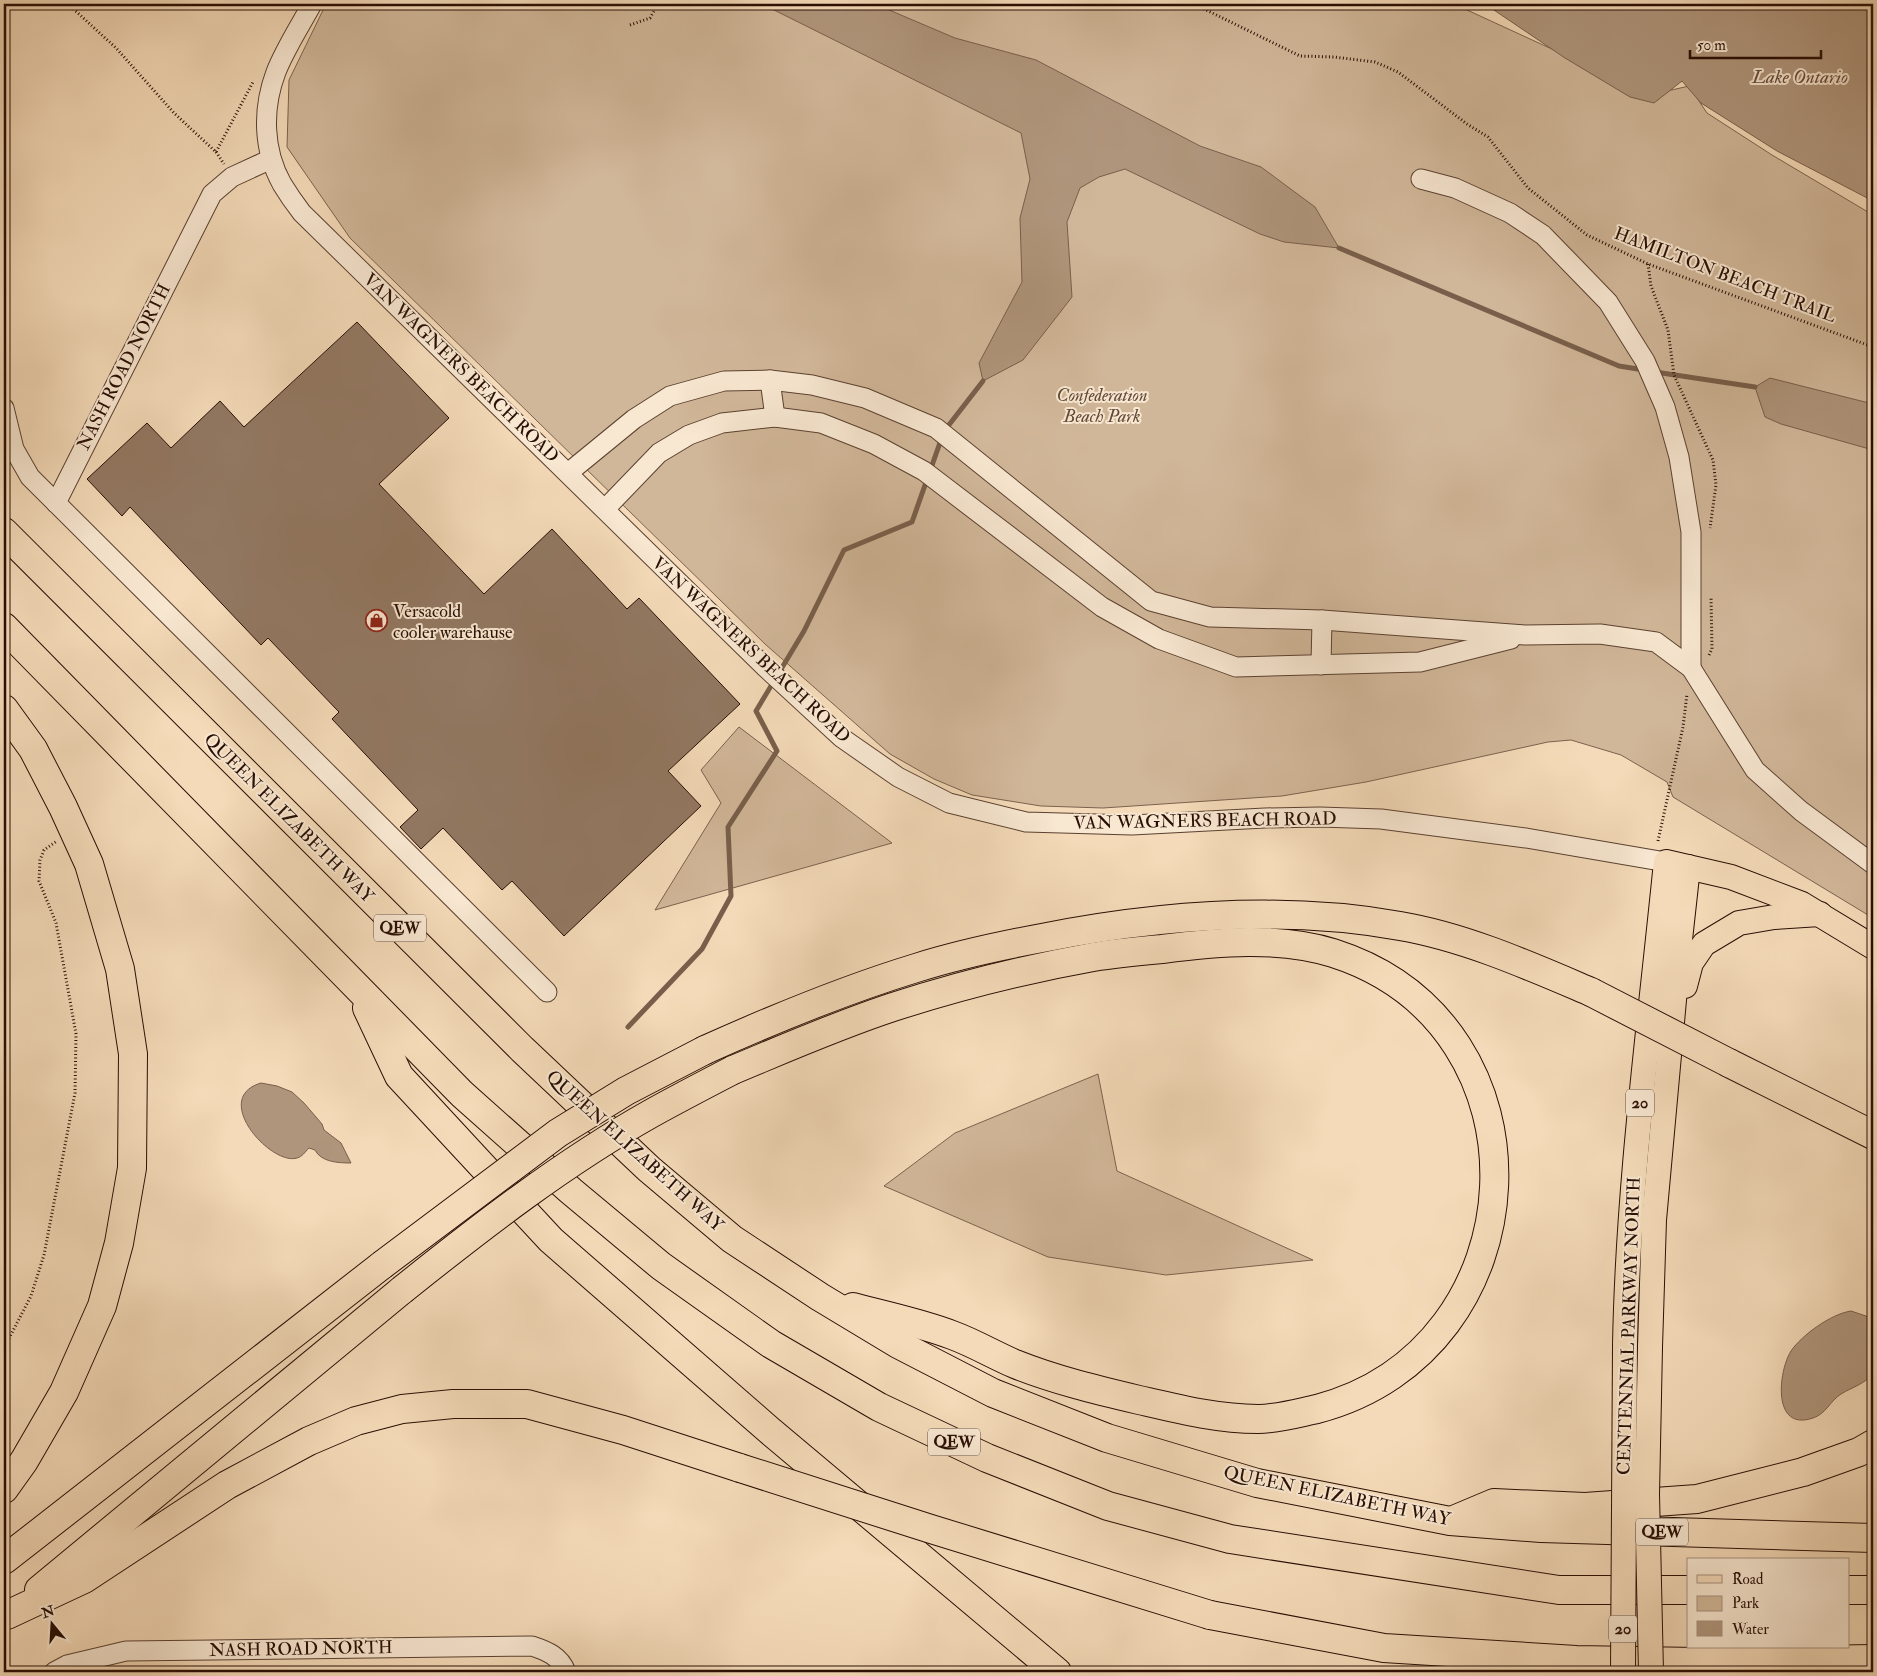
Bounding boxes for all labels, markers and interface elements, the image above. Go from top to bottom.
scale bar [1690,28,1821,60]
text: 50 m [1697,36,1726,55]
water label: Lake Ontario [1751,65,1848,89]
street label: HAMILTON BEACH TRAIL [1611,222,1839,328]
street label: VAN WAGNERS BEACH ROAD [358,268,564,468]
street label: NASH ROAD NORTH [72,280,176,454]
park label: Confederation Beach Park [1056,384,1148,428]
street label: VAN WAGNERS BEACH ROAD [647,552,855,748]
place label: Versacold cooler warehause [393,600,513,644]
shop icon: Versacold cooler warehause [365,609,389,633]
street label: QUEEN ELIZABETH WAY [199,728,379,908]
street label: VAN WAGNERS BEACH ROAD [1073,807,1337,835]
road number: QEW [374,914,426,941]
street label: QUEEN ELIZABETH WAY [541,1065,729,1237]
road number: 20 [1626,1090,1654,1116]
street label: CENTENNIAL PARKWAY NORTH [1612,1177,1646,1475]
road number: QEW [928,1428,980,1455]
street label: QUEEN ELIZABETH WAY [1221,1461,1453,1531]
road number: QEW [1636,1518,1688,1545]
legend [1687,1558,1850,1648]
text: Road [1732,1570,1764,1589]
text: Park [1732,1594,1759,1613]
north arrow [28,1598,78,1648]
text: N [39,1602,57,1622]
road number: 20 [1609,1616,1637,1642]
text: Water [1731,1620,1769,1639]
street label: NASH ROAD NORTH [209,1636,393,1662]

